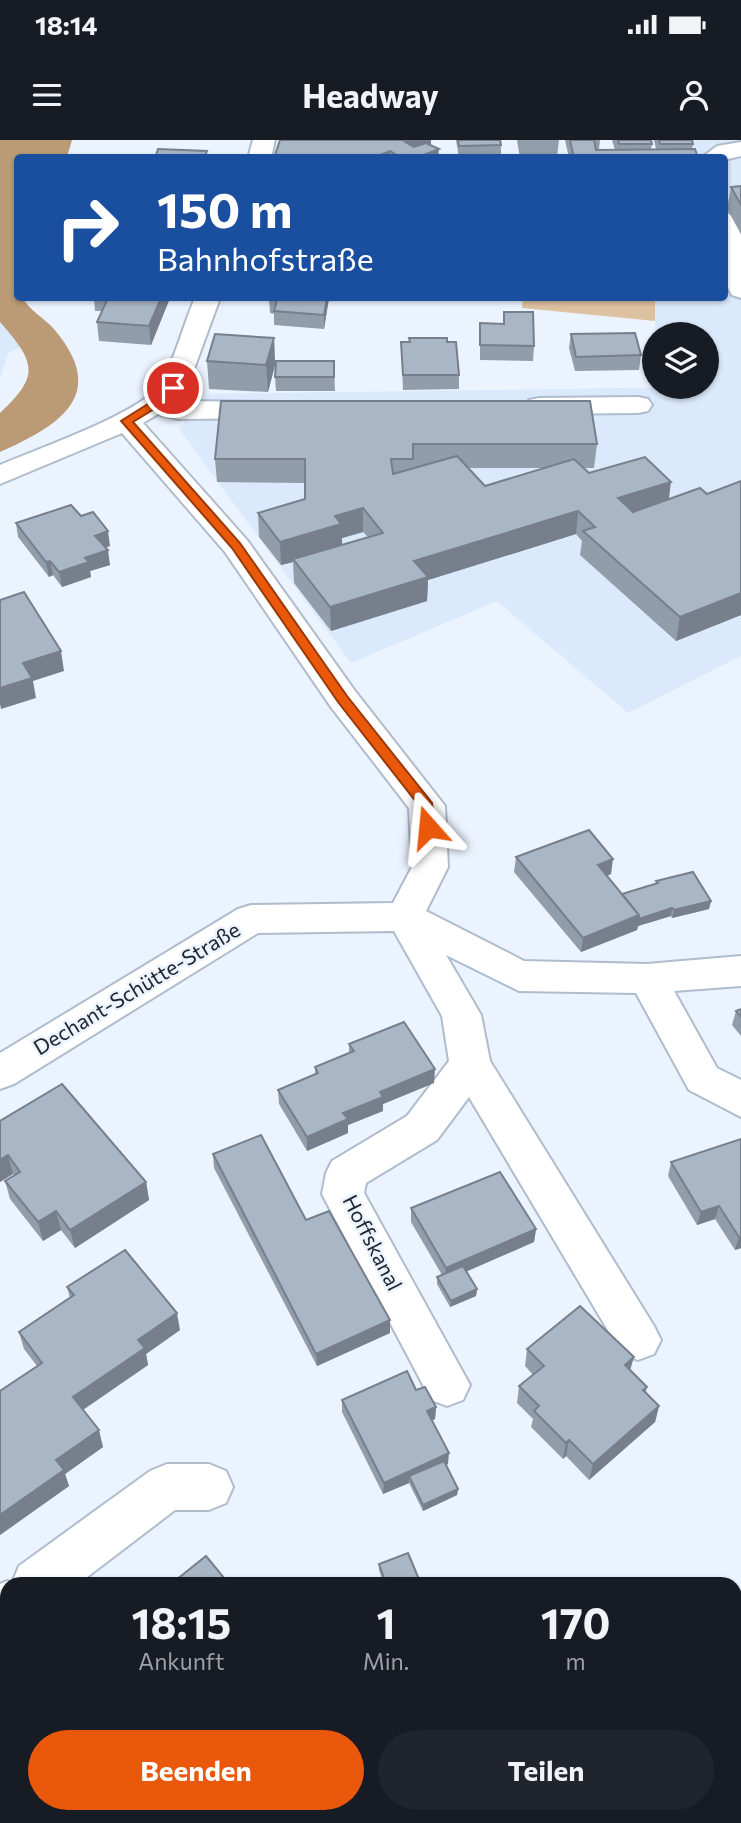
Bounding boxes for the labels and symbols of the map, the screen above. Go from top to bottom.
pin [143,358,203,418]
position arrow [391,790,465,864]
street label: Dechant-Schütte-Straße [28,916,244,1059]
street label: Hoffskanal [339,1190,408,1294]

